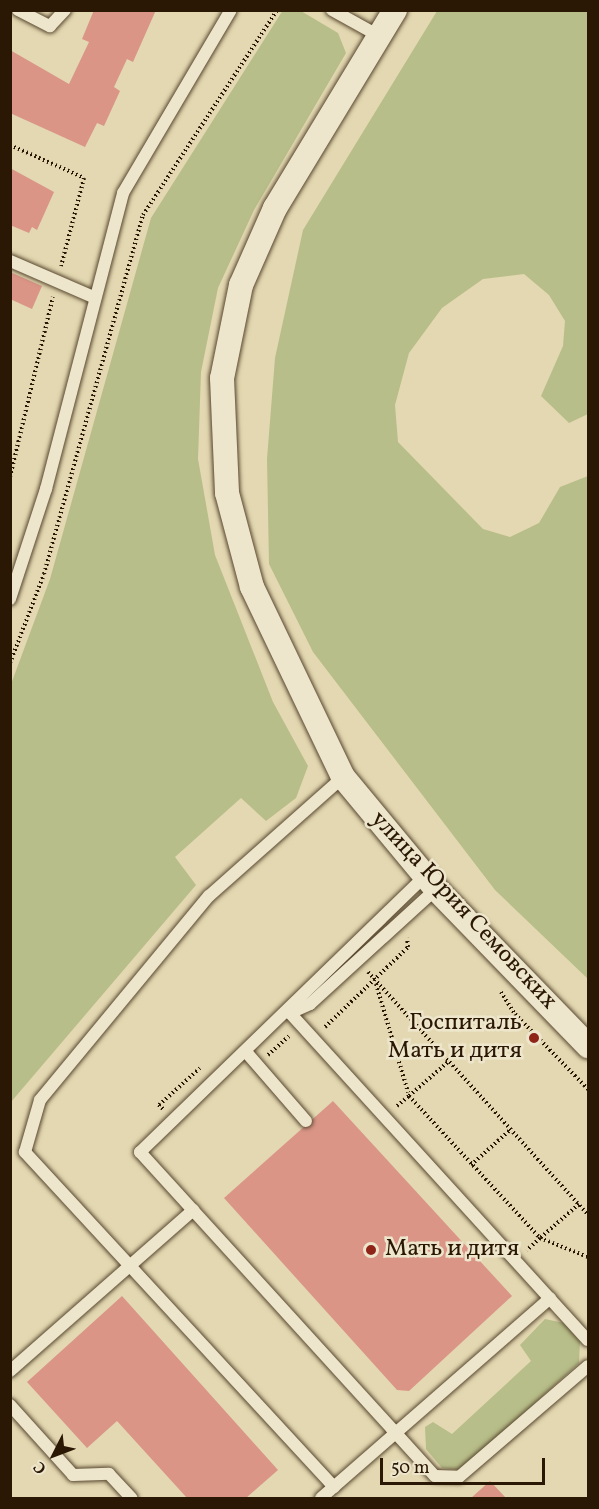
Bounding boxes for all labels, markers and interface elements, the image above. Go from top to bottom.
street label: улица Юрия Семовских [364,806,562,1016]
place label: Госпиталь Мать и дитя [388,1010,522,1066]
marker: Госпиталь Мать и дитя [527,1031,541,1045]
place label: Мать и дитя [385,1236,519,1264]
marker: Мать и дитя [362,1241,380,1259]
north arrow [24,1425,84,1485]
scale bar [383,1446,548,1484]
text: С [29,1456,52,1478]
text: 50 m [391,1456,430,1481]

